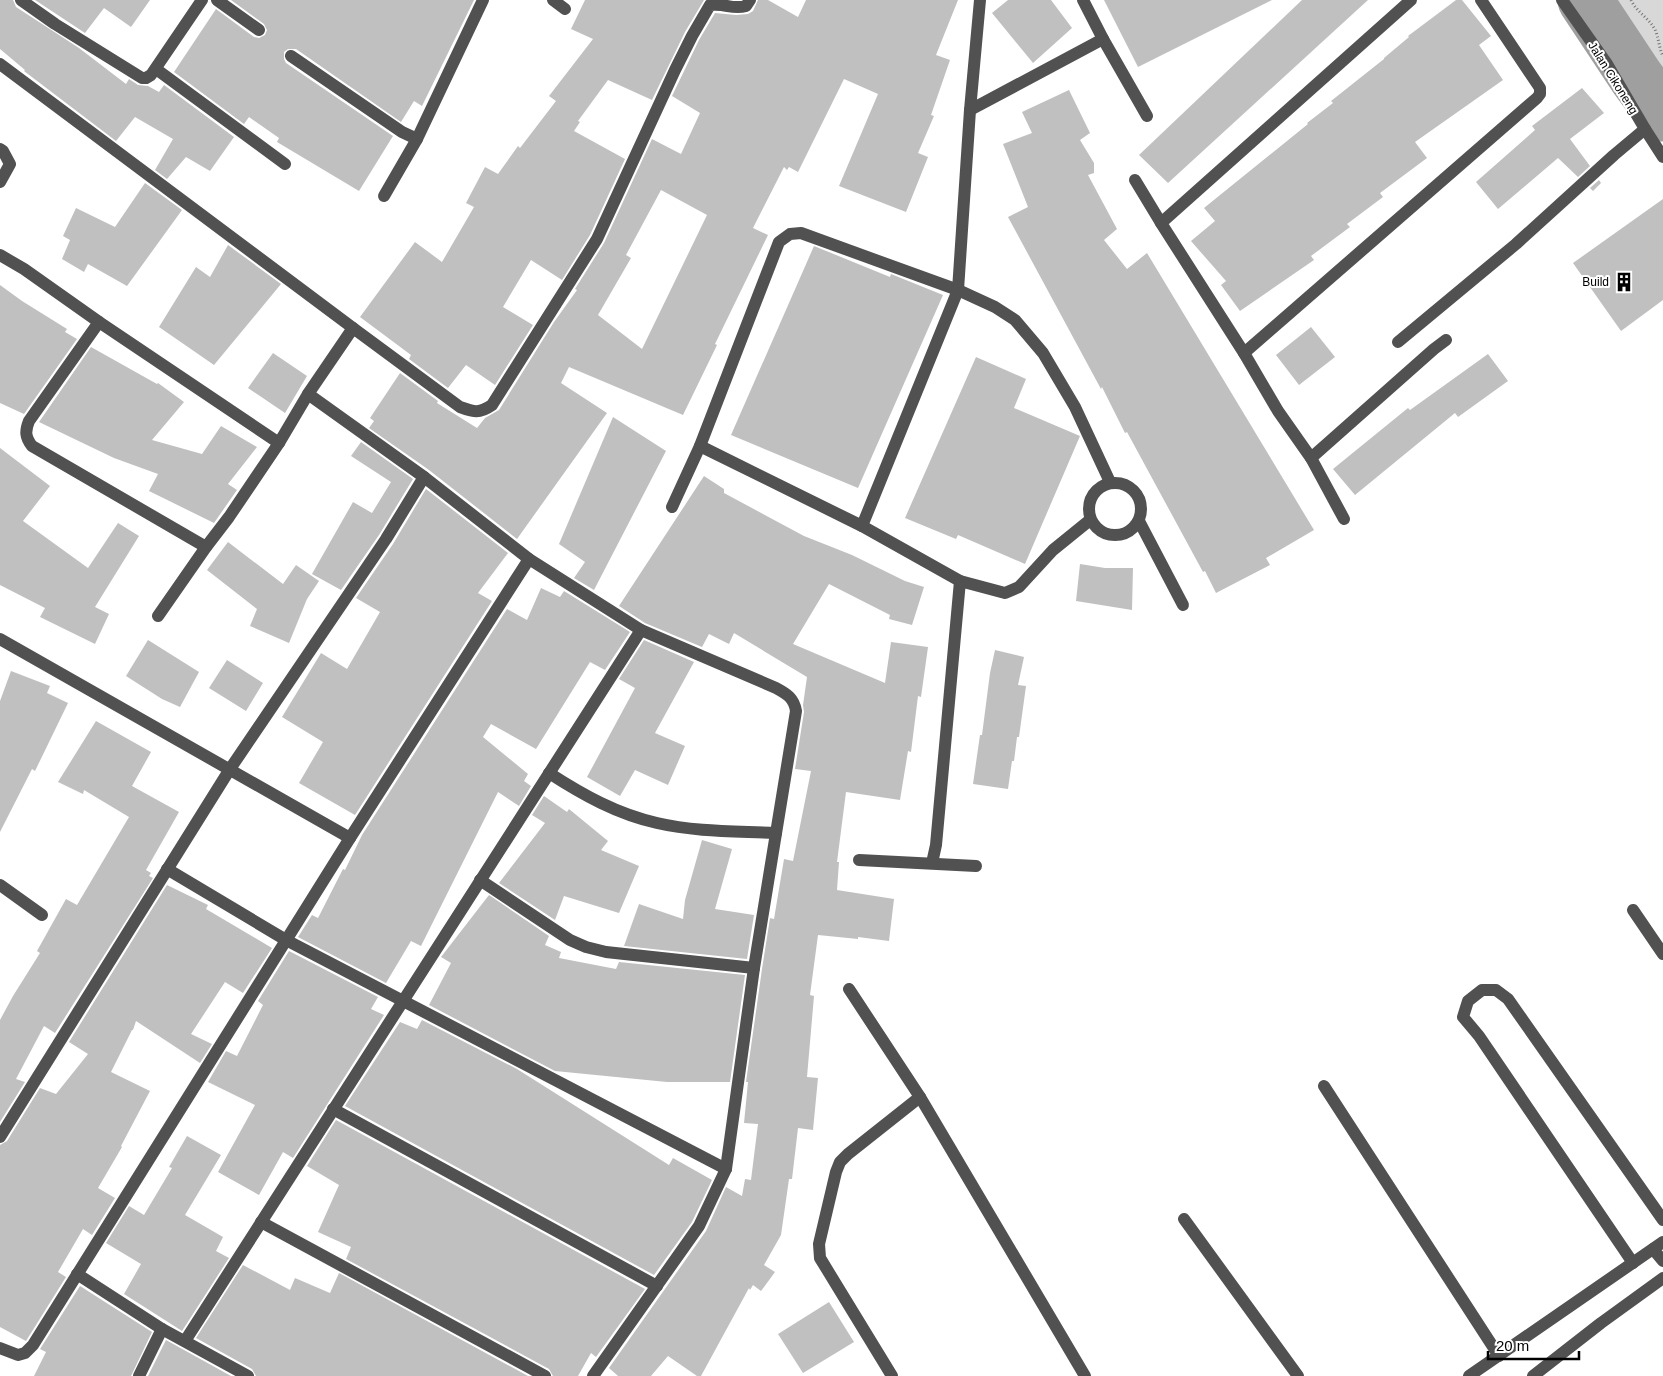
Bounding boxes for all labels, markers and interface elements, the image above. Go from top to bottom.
street label: Jalan Cikoneng [1585,39,1641,117]
building icon: Build [1613,271,1635,293]
place label: Build [1582,275,1609,289]
scale bar [1488,1328,1579,1360]
text: 20 m [1496,1337,1529,1354]

